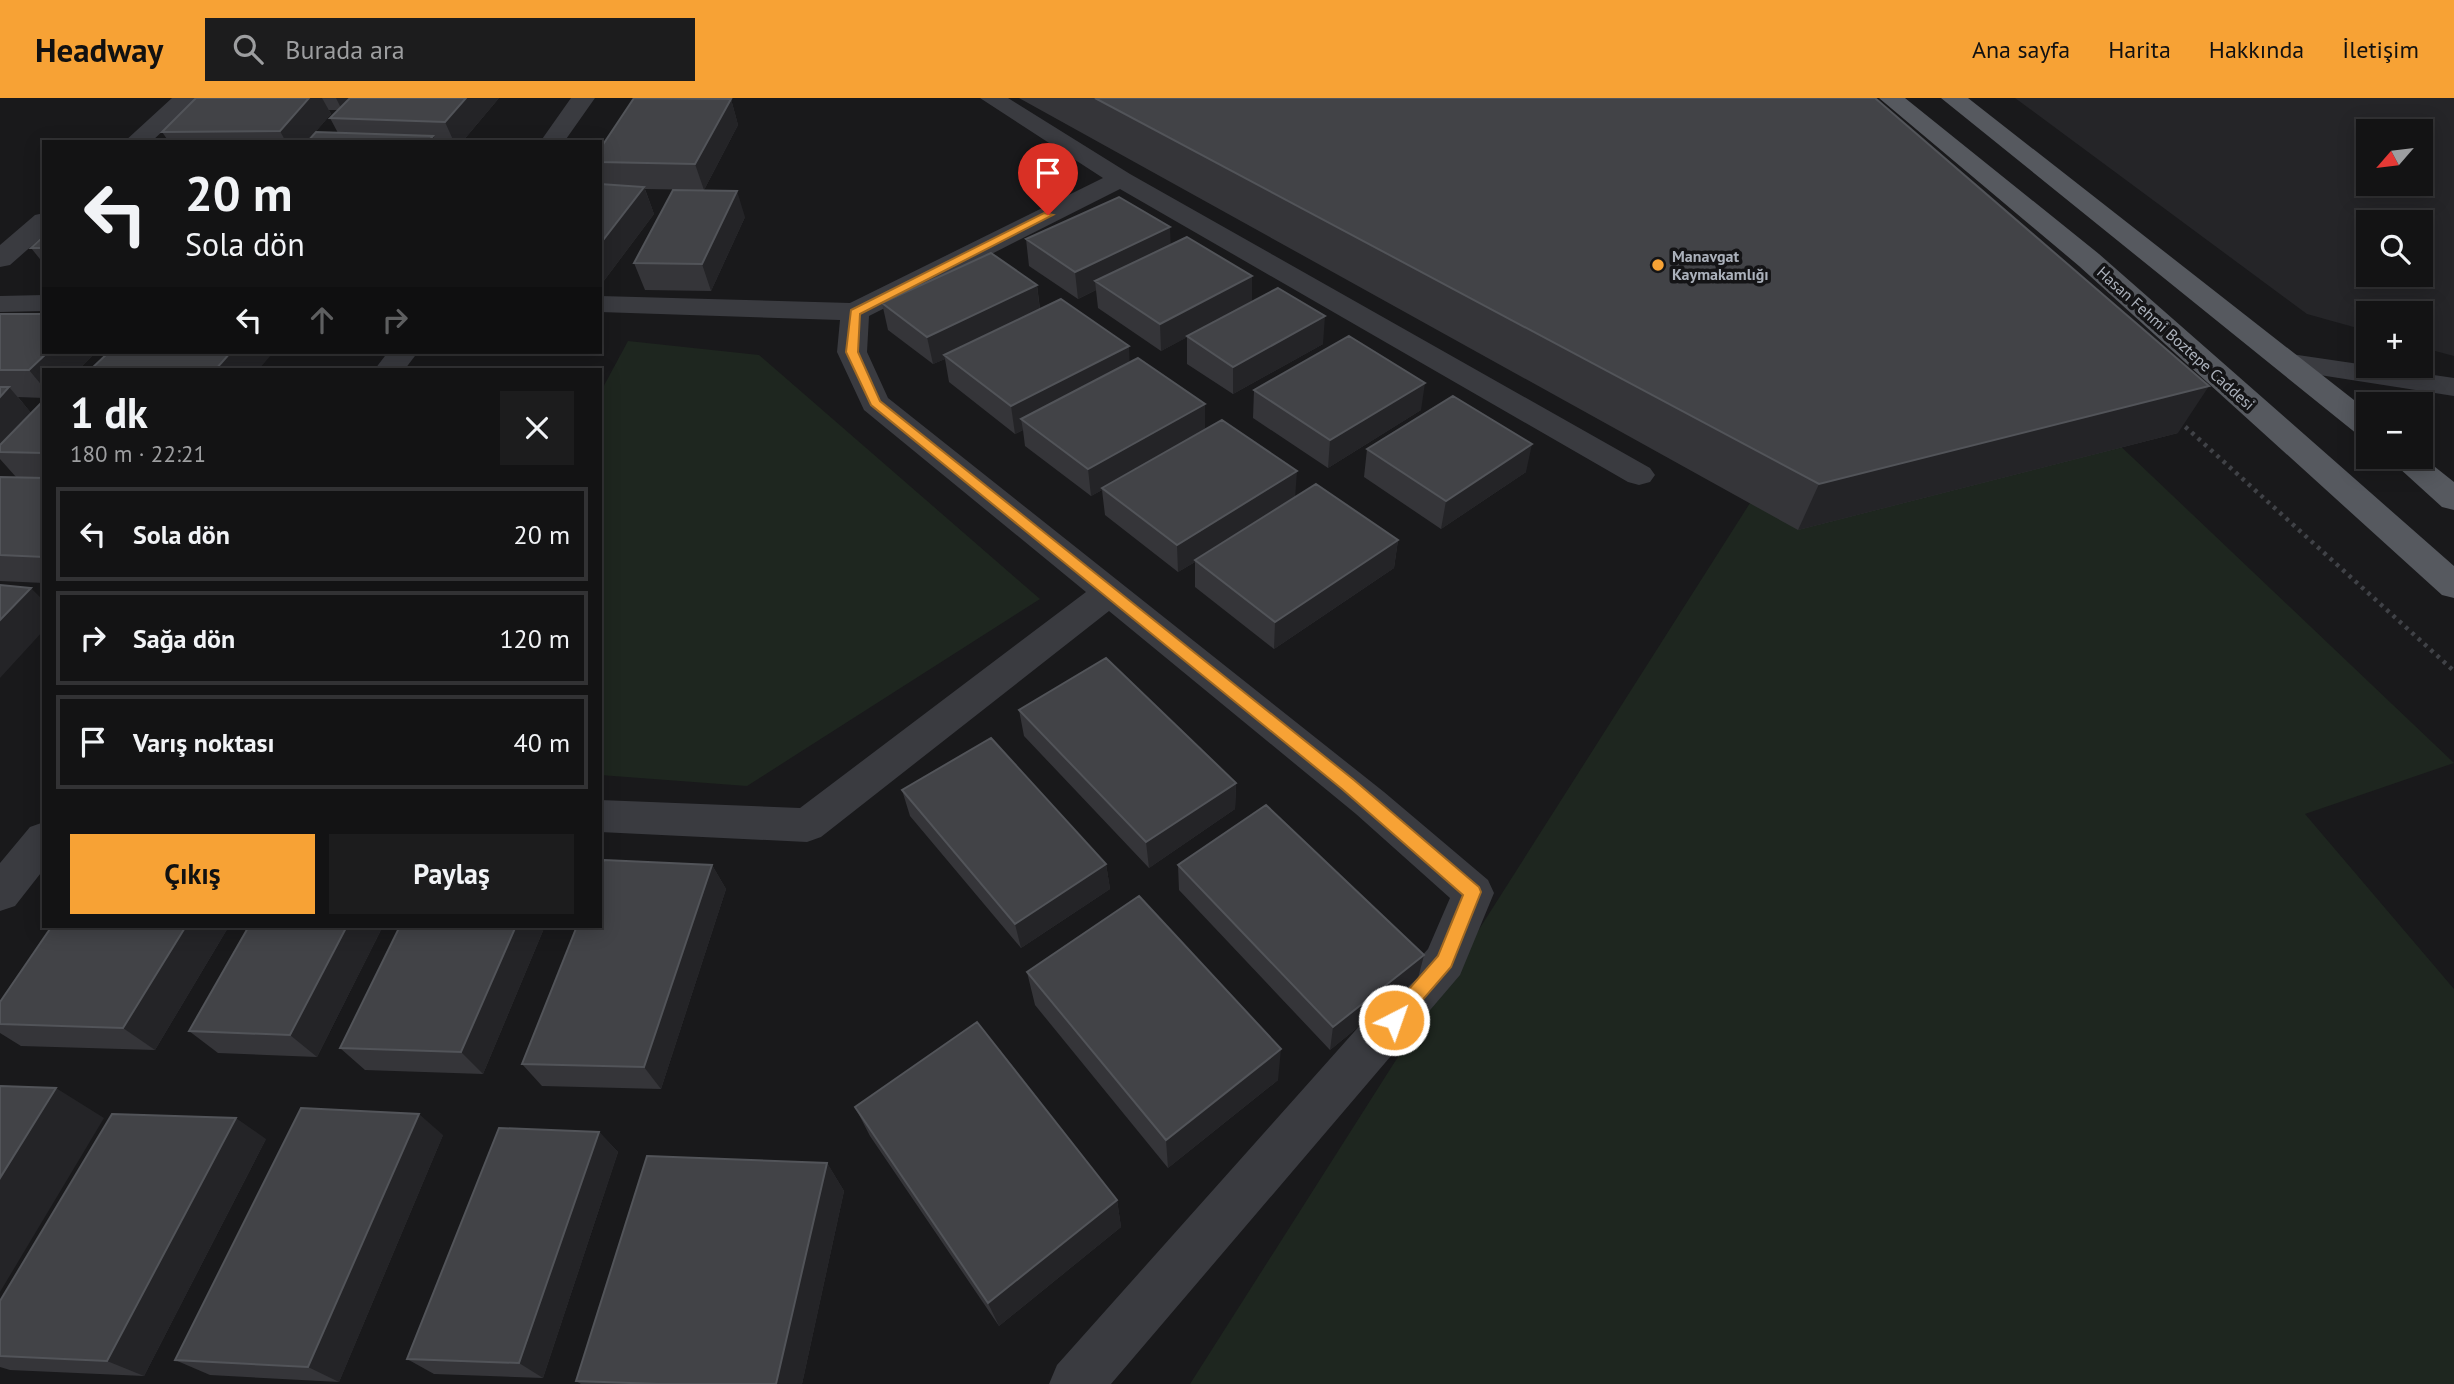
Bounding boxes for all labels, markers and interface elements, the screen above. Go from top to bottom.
search box [205,18,695,81]
text: Headway [35,28,163,71]
icon: search [229,30,267,68]
text: Burada ara [285,33,405,66]
text: Ana sayfa [1972,34,2070,65]
text: Harita [2108,34,2171,65]
text: Hakkında [2209,34,2304,65]
text: İletişim [2342,34,2419,65]
north arrow [2356,119,2432,196]
map controls [2356,119,2433,469]
pin [1018,143,1078,215]
icon: arrive [1029,154,1067,192]
text: 20 m [185,161,292,225]
icon: left [70,168,161,259]
button: search [2356,210,2433,287]
text: Sola dön [185,223,305,265]
place label: Manavgat Kaymakamlığı [1672,246,1769,284]
marker: Manavgat Kaymakamlığı [1650,257,1666,273]
street label: Hasan Fehmi Boztepe Caddesi [2093,262,2259,414]
icon: left [230,301,268,339]
icon: ahead [303,301,341,339]
icon: right [376,301,414,339]
button: + [2356,301,2433,378]
text: 1 dk [70,385,148,440]
button: close [500,391,574,465]
button: − [2356,392,2433,469]
text: 180 m · 22:21 [70,439,206,468]
icon: left [74,515,112,553]
text: Sola dön [133,518,230,551]
text: 20 m [514,518,570,551]
icon: right [74,619,112,657]
text: Sağa dön [133,622,235,655]
text: 120 m [499,622,570,655]
icon: arrive [74,723,112,761]
text: Varış noktası [133,726,275,759]
text: 40 m [514,726,570,759]
button: Çıkış [70,834,315,914]
button: Paylaş [329,834,574,914]
position arrow [1357,983,1431,1057]

